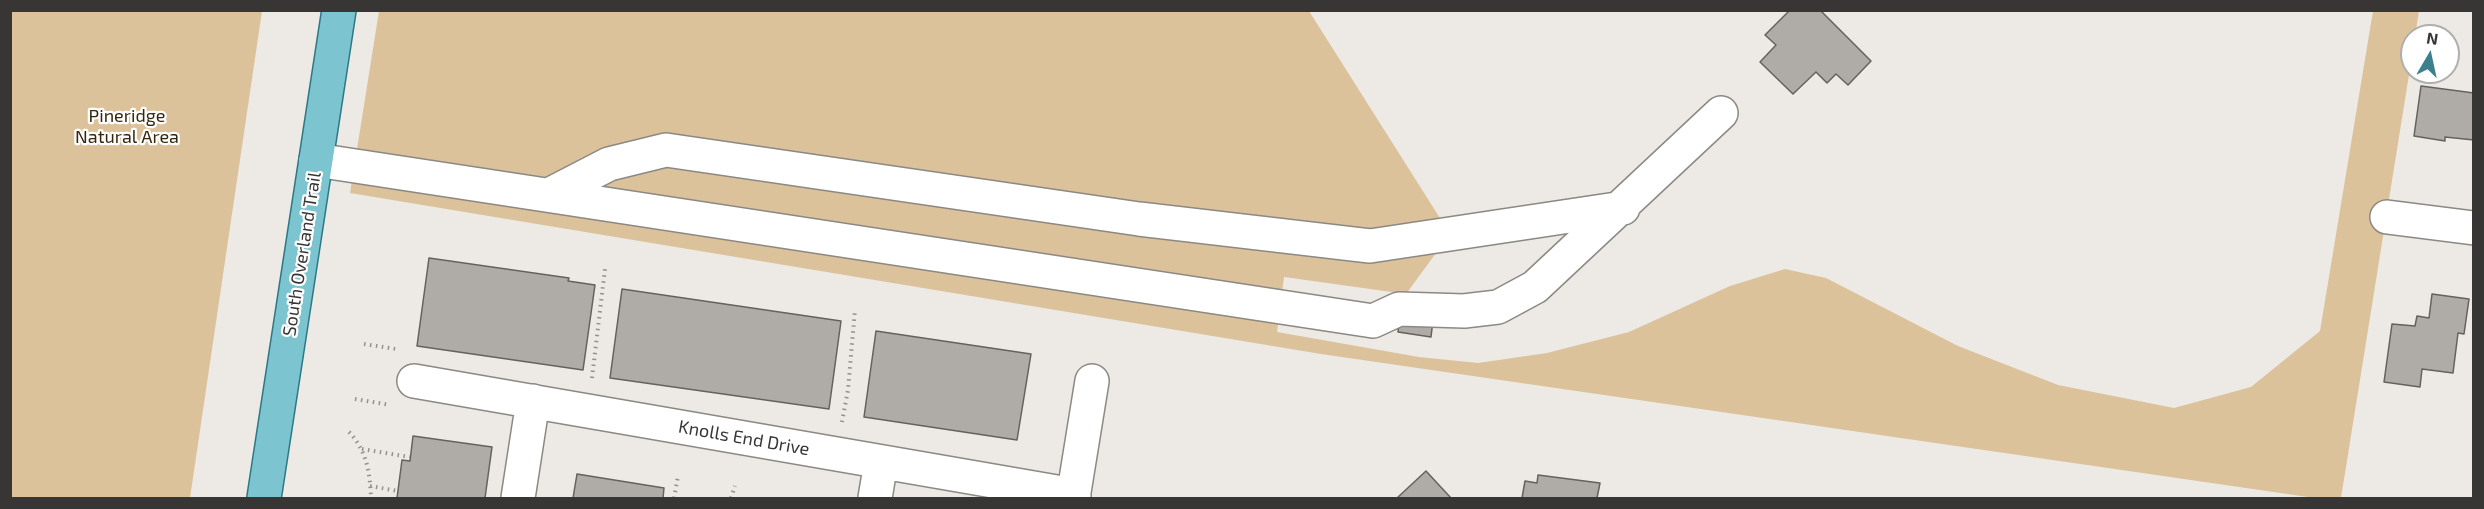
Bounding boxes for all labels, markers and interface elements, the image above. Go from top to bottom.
north arrow [2400,24,2460,84]
text: N [2425,27,2440,48]
park label: Pineridge Natural Area [75,105,179,148]
street label: South Overland Trail [278,170,326,338]
street label: Knolls End Drive [677,416,811,460]

